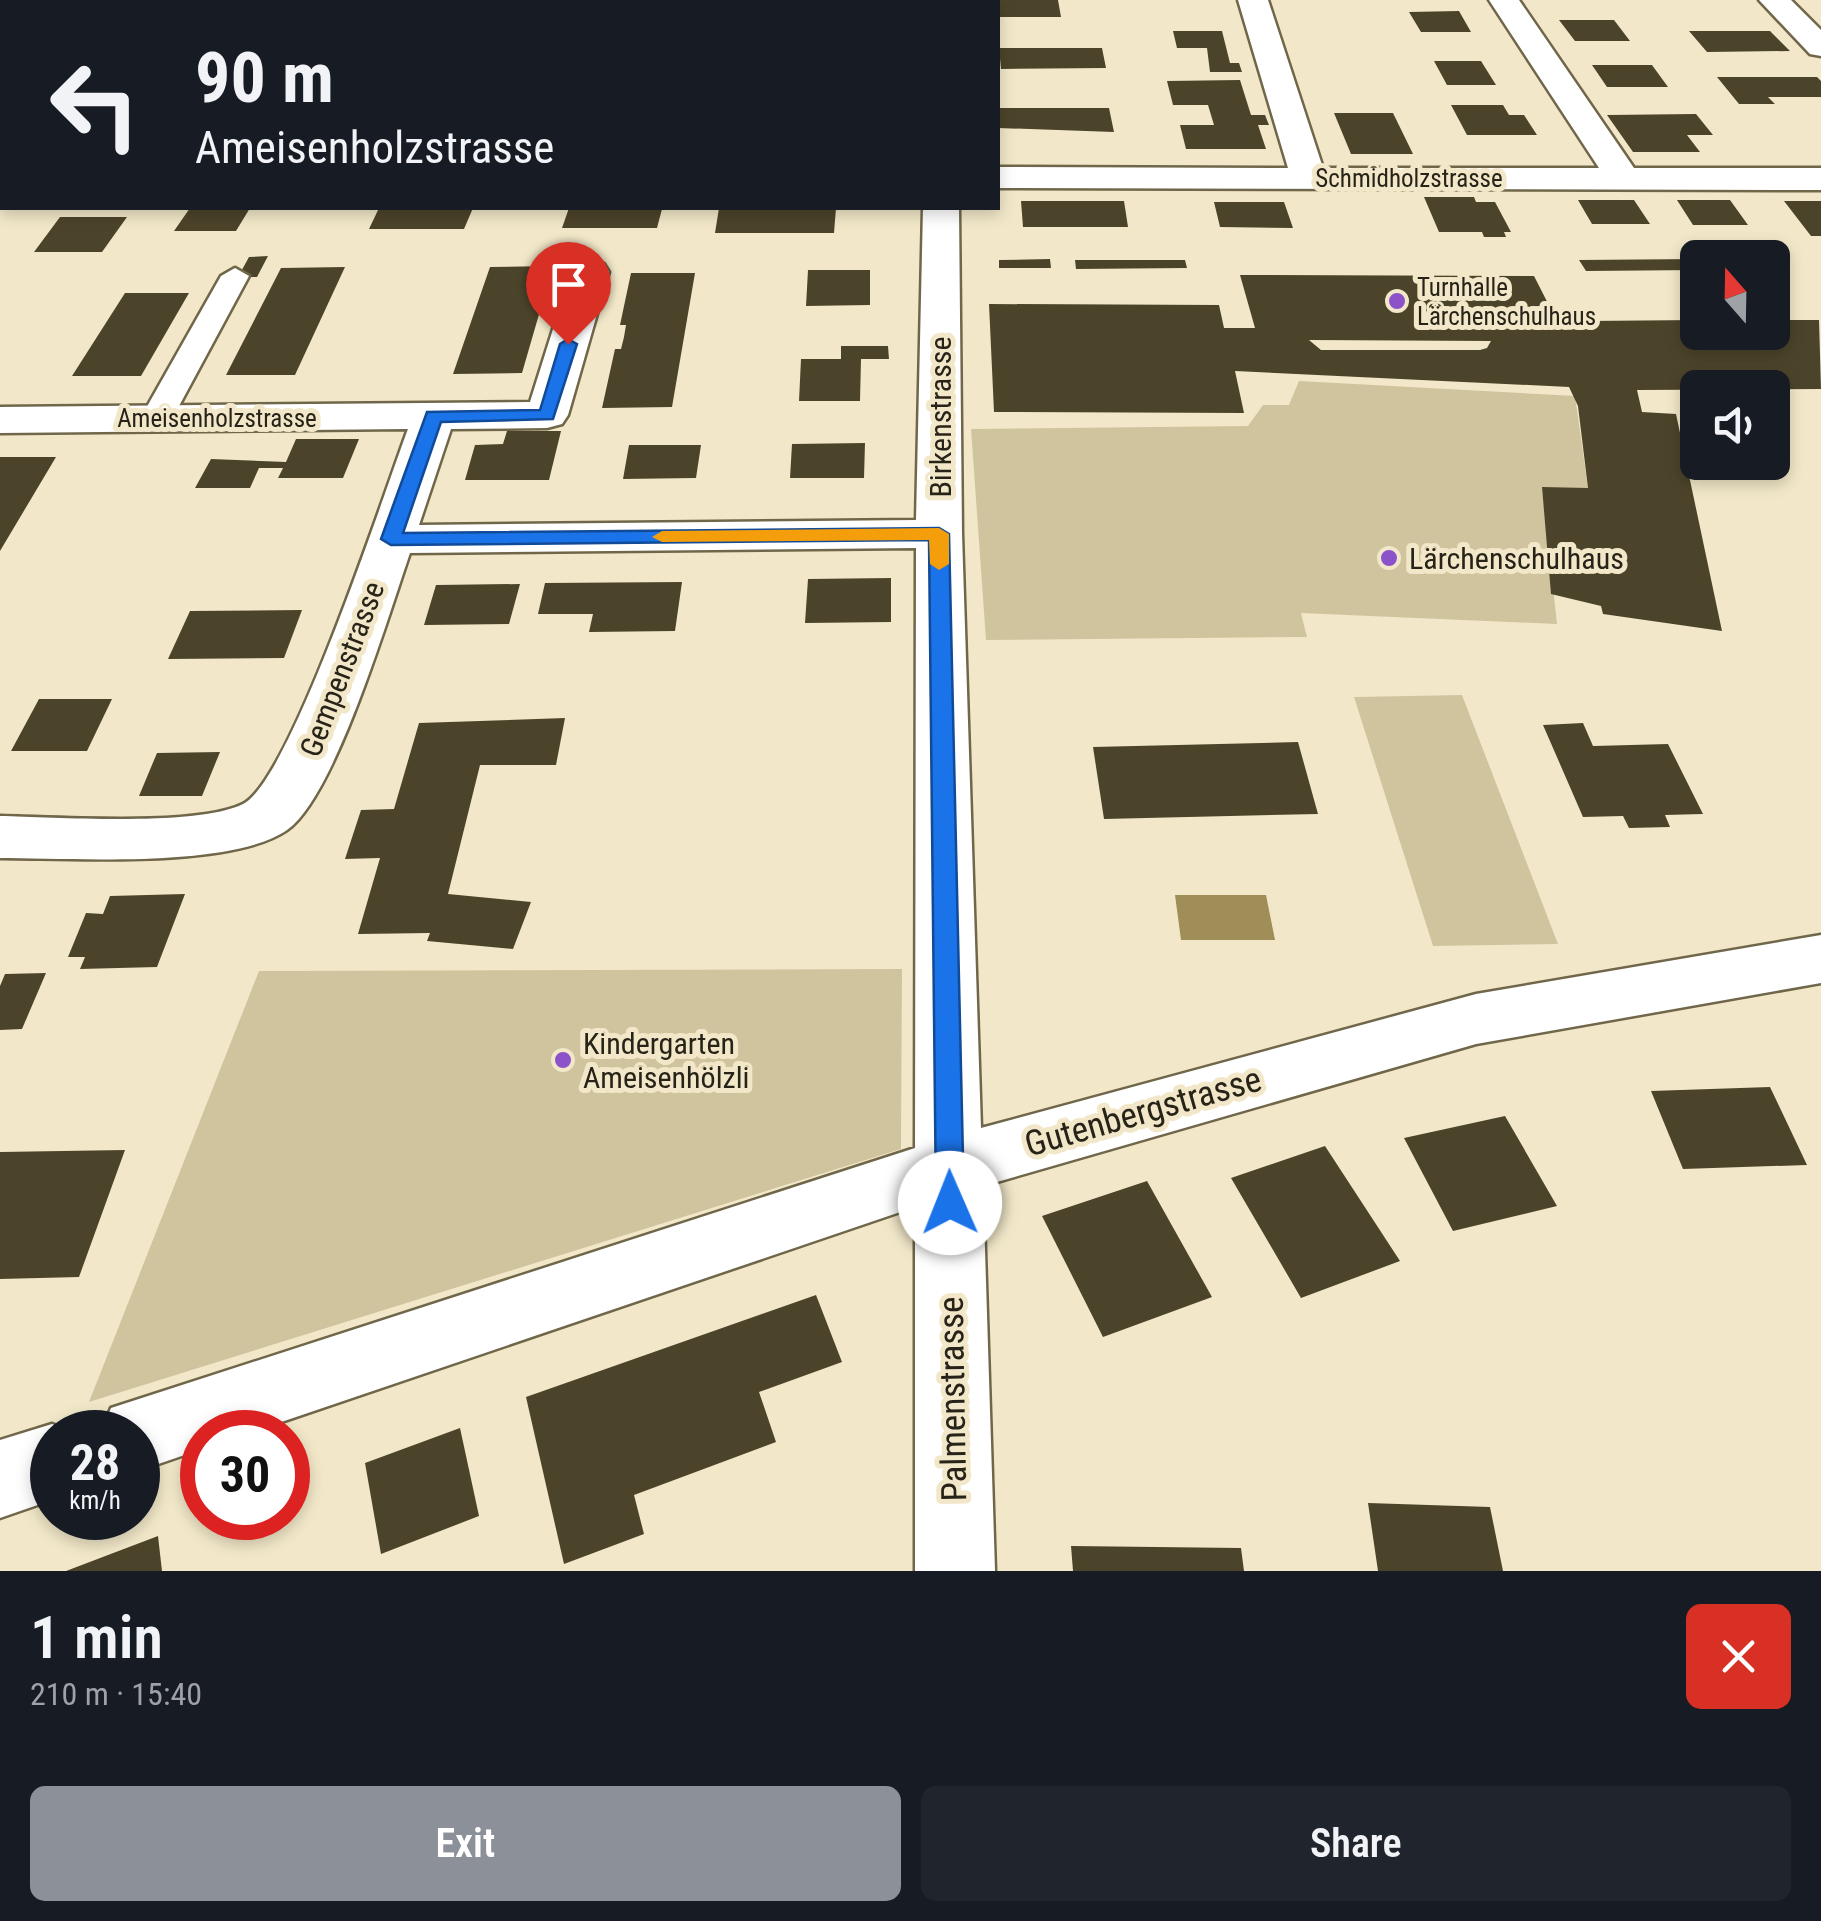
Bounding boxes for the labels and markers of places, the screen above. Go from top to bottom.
pin [526,242,611,345]
place label: Turnhalle Lärchenschulhaus [1417,273,1596,331]
marker: Turnhalle Lärchenschulhaus [1386,290,1408,312]
place label: Lärchenschulhaus [1409,541,1624,576]
marker: Lärchenschulhaus [1378,547,1400,569]
place label: Kindergarten Ameisenhölzli [583,1026,749,1095]
marker: Kindergarten Ameisenhölzli [552,1049,574,1071]

